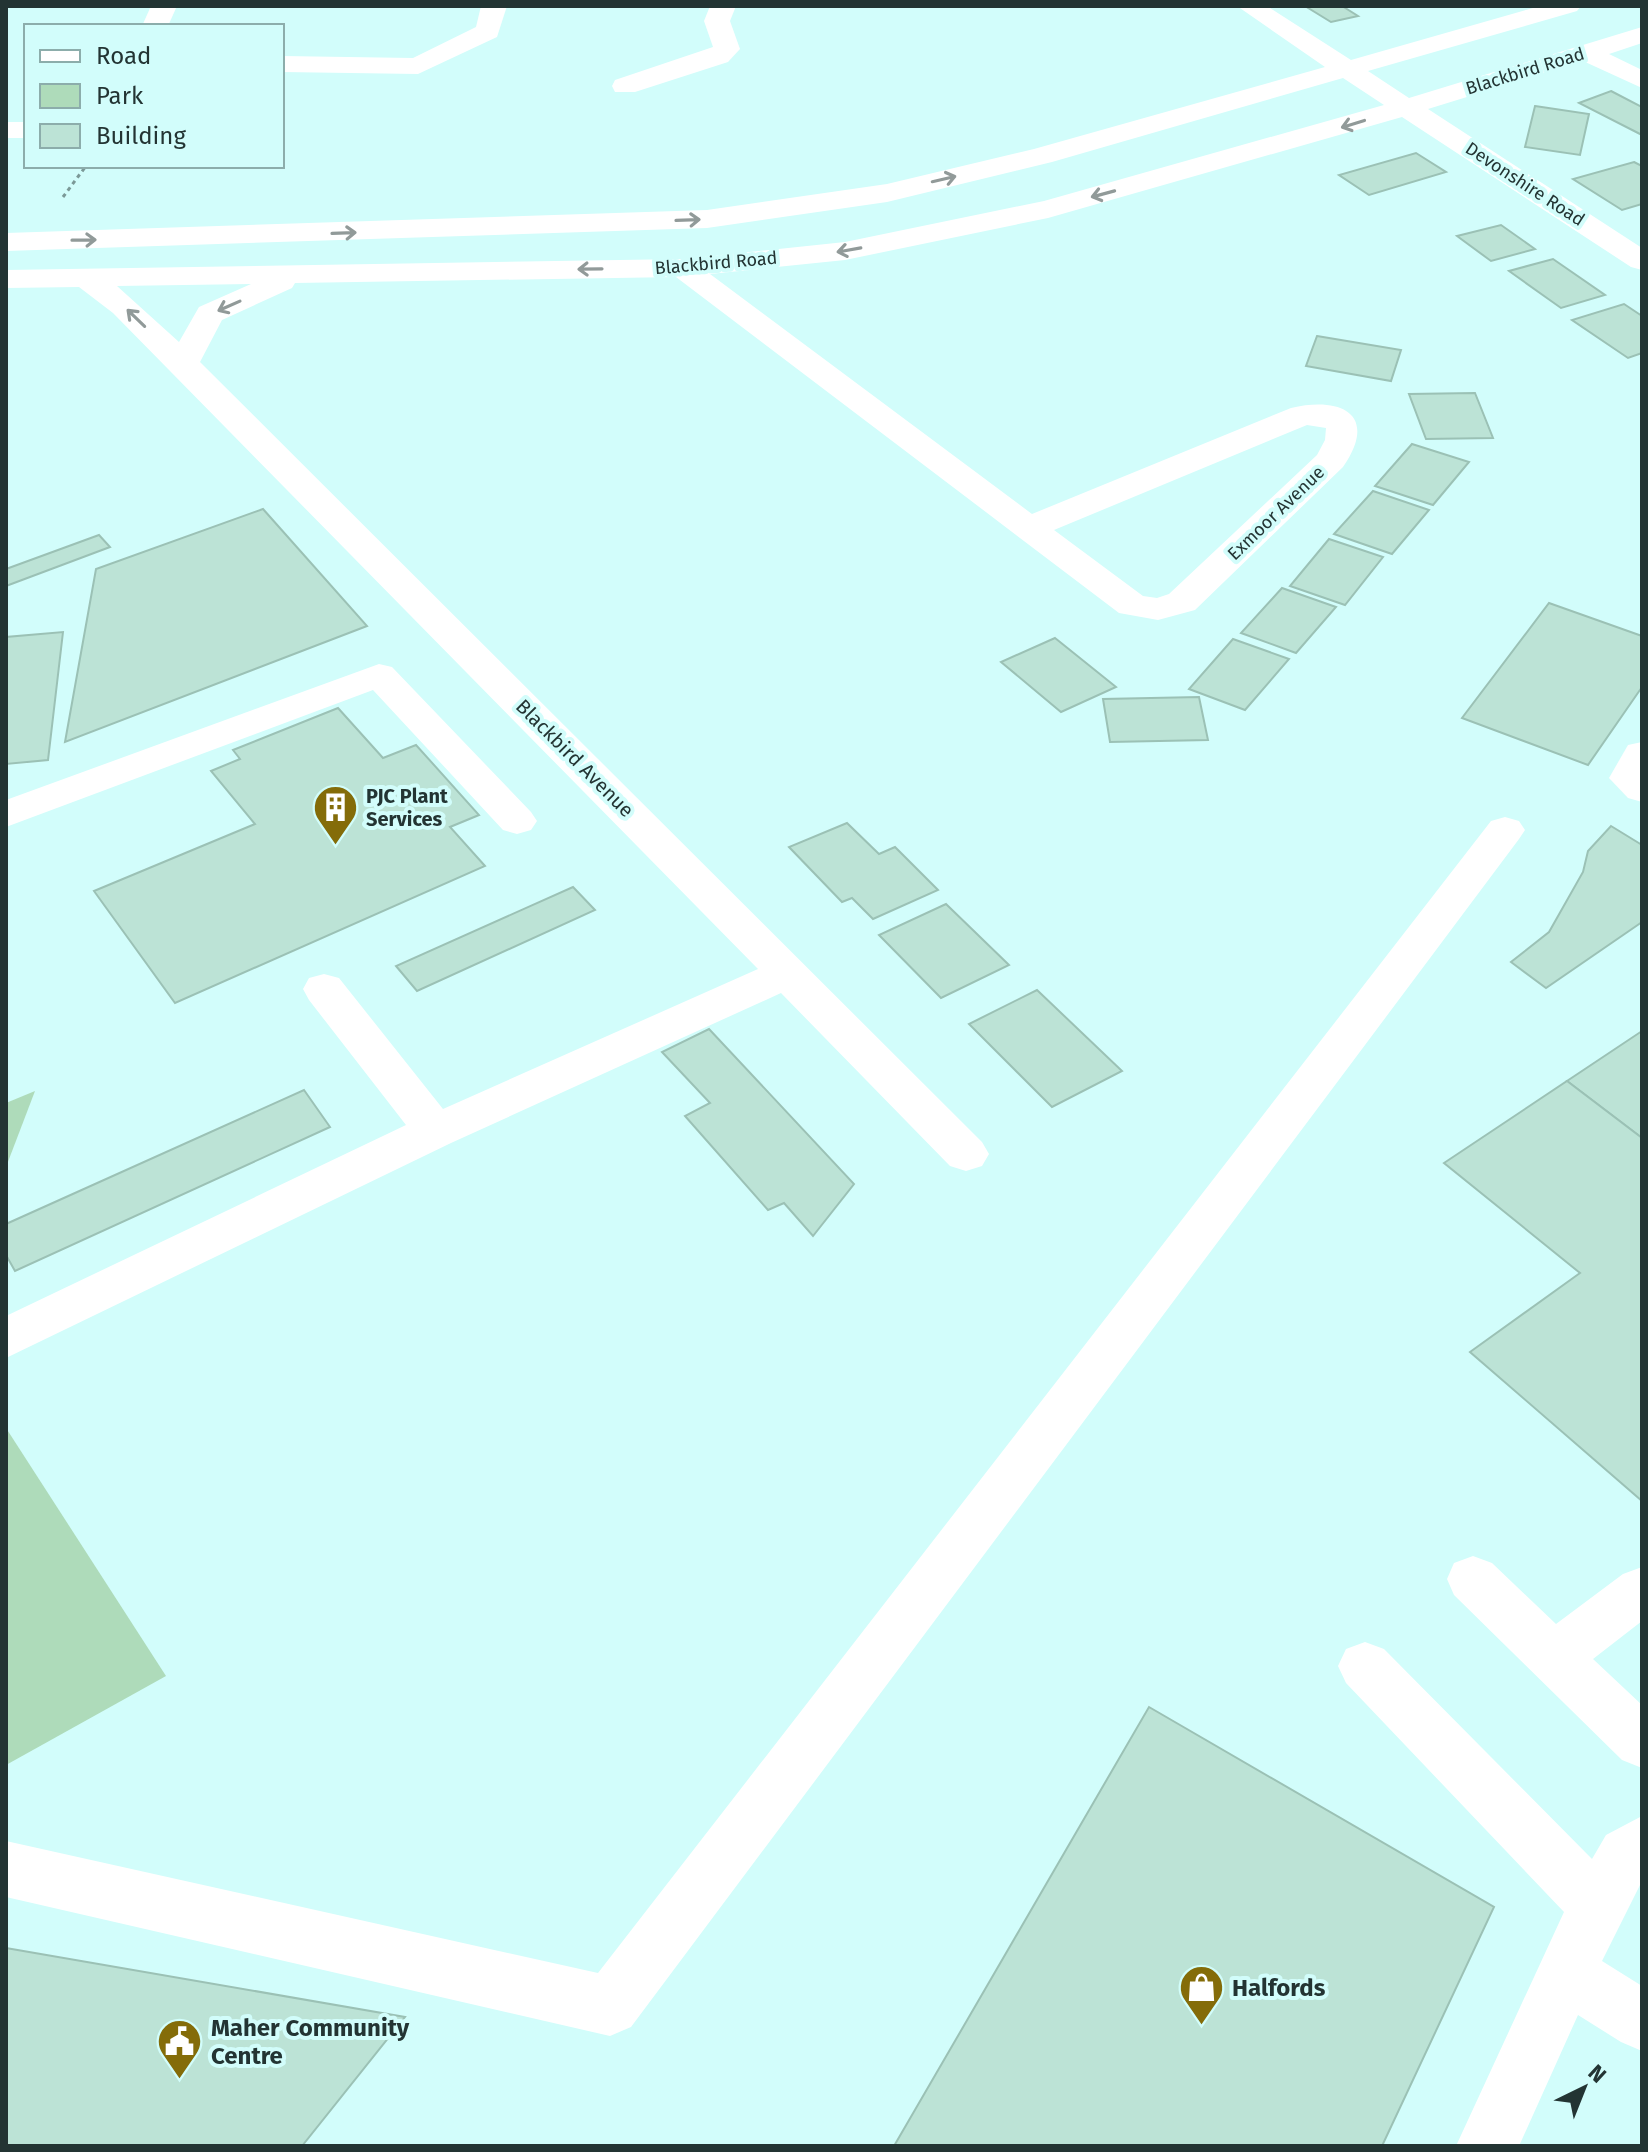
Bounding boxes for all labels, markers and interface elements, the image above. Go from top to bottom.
legend [24,24,284,168]
text: Road [96,42,151,70]
street label: Blackbird Road [1463,43,1587,99]
text: Park [96,82,144,110]
one-way arrow [1341,117,1367,132]
text: Building [96,122,186,150]
street label: Devonshire Road [1461,137,1589,231]
one-way arrow [931,171,956,186]
one-way arrow [1090,187,1116,202]
one-way arrow [674,213,701,228]
one-way arrow [330,225,357,240]
one-way arrow [70,232,97,248]
one-way arrow [837,243,862,258]
street label: Blackbird Road [654,247,778,279]
one-way arrow [577,261,604,277]
one-way arrow [218,299,242,314]
one-way arrow [127,309,147,328]
street label: Exmoor Avenue [1223,461,1329,565]
street label: Blackbird Avenue [511,694,639,822]
building icon: PJC Plant Services [311,784,359,847]
place label: PJC Plant Services [366,784,448,831]
shop icon: Halfords [1177,1964,1225,2027]
place label: Halfords [1232,1974,1326,2002]
place label: Maher Community Centre [211,2014,410,2070]
public building icon: Maher Community Centre [156,2018,204,2081]
north arrow [1544,2048,1624,2128]
text: N [1583,2059,1612,2089]

